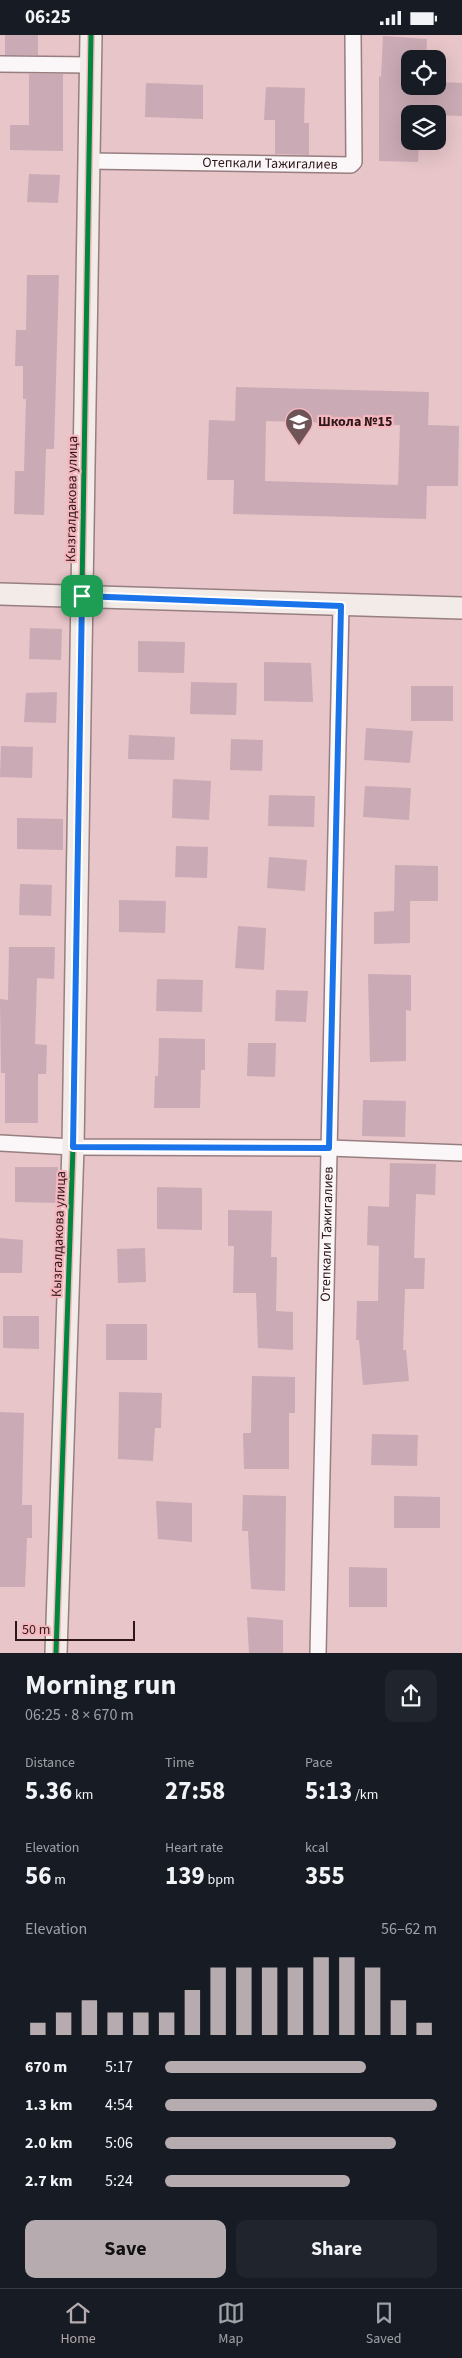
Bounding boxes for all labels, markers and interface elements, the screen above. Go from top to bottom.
text: 06:25 [25,4,71,31]
map controls [401,50,446,150]
button: locate [401,50,446,95]
button: layers [401,105,446,150]
street label: Отепкали Тажигалиев [202,153,338,175]
school or university icon: Школа №15 [284,407,314,446]
place label: Школа №15 [318,412,392,432]
street label: Кызгалдакова улица [61,436,83,562]
pin [61,575,103,617]
icon: arrive [68,582,96,610]
street label: Отепкали Тажигалиев [316,1166,339,1302]
street label: Кызгалдакова улица [47,1171,71,1297]
scale bar [15,1618,135,1641]
text: 50 m [22,1620,50,1640]
text: Morning run [25,1665,176,1705]
button: share [385,1670,437,1722]
text: 06:25 · 8 × 670 m [25,1704,134,1726]
text: Distance [25,1753,75,1773]
text: Time [165,1753,195,1773]
text: Pace [305,1753,332,1773]
text: 5.36 [25,1773,72,1809]
text: 27:58 [165,1773,225,1809]
text: 5:13 [305,1773,352,1809]
text: km [72,1785,93,1805]
text: /km [352,1785,378,1805]
text: Elevation [25,1838,80,1858]
text: Heart rate [165,1838,223,1858]
text: kcal [305,1838,329,1858]
text: 56 [25,1858,51,1894]
text: 139 [165,1858,205,1894]
text: 355 [305,1858,345,1894]
text: m [51,1870,66,1890]
text: bpm [205,1870,235,1890]
text: Elevation [25,1918,87,1940]
text: 56–62 m [381,1918,437,1940]
text: 670 m [25,2056,67,2078]
text: 5:17 [105,2056,133,2078]
text: 1.3 km [25,2094,72,2116]
text: 4:54 [105,2094,133,2116]
text: 2.0 km [25,2132,72,2154]
text: 5:06 [105,2132,133,2154]
text: 2.7 km [25,2170,72,2192]
text: 5:24 [105,2170,133,2192]
button: Save [25,2220,226,2278]
button: Share [236,2220,437,2278]
tab: Home [60,2299,96,2349]
tab: Map [217,2299,245,2349]
tab: Saved [366,2299,401,2349]

